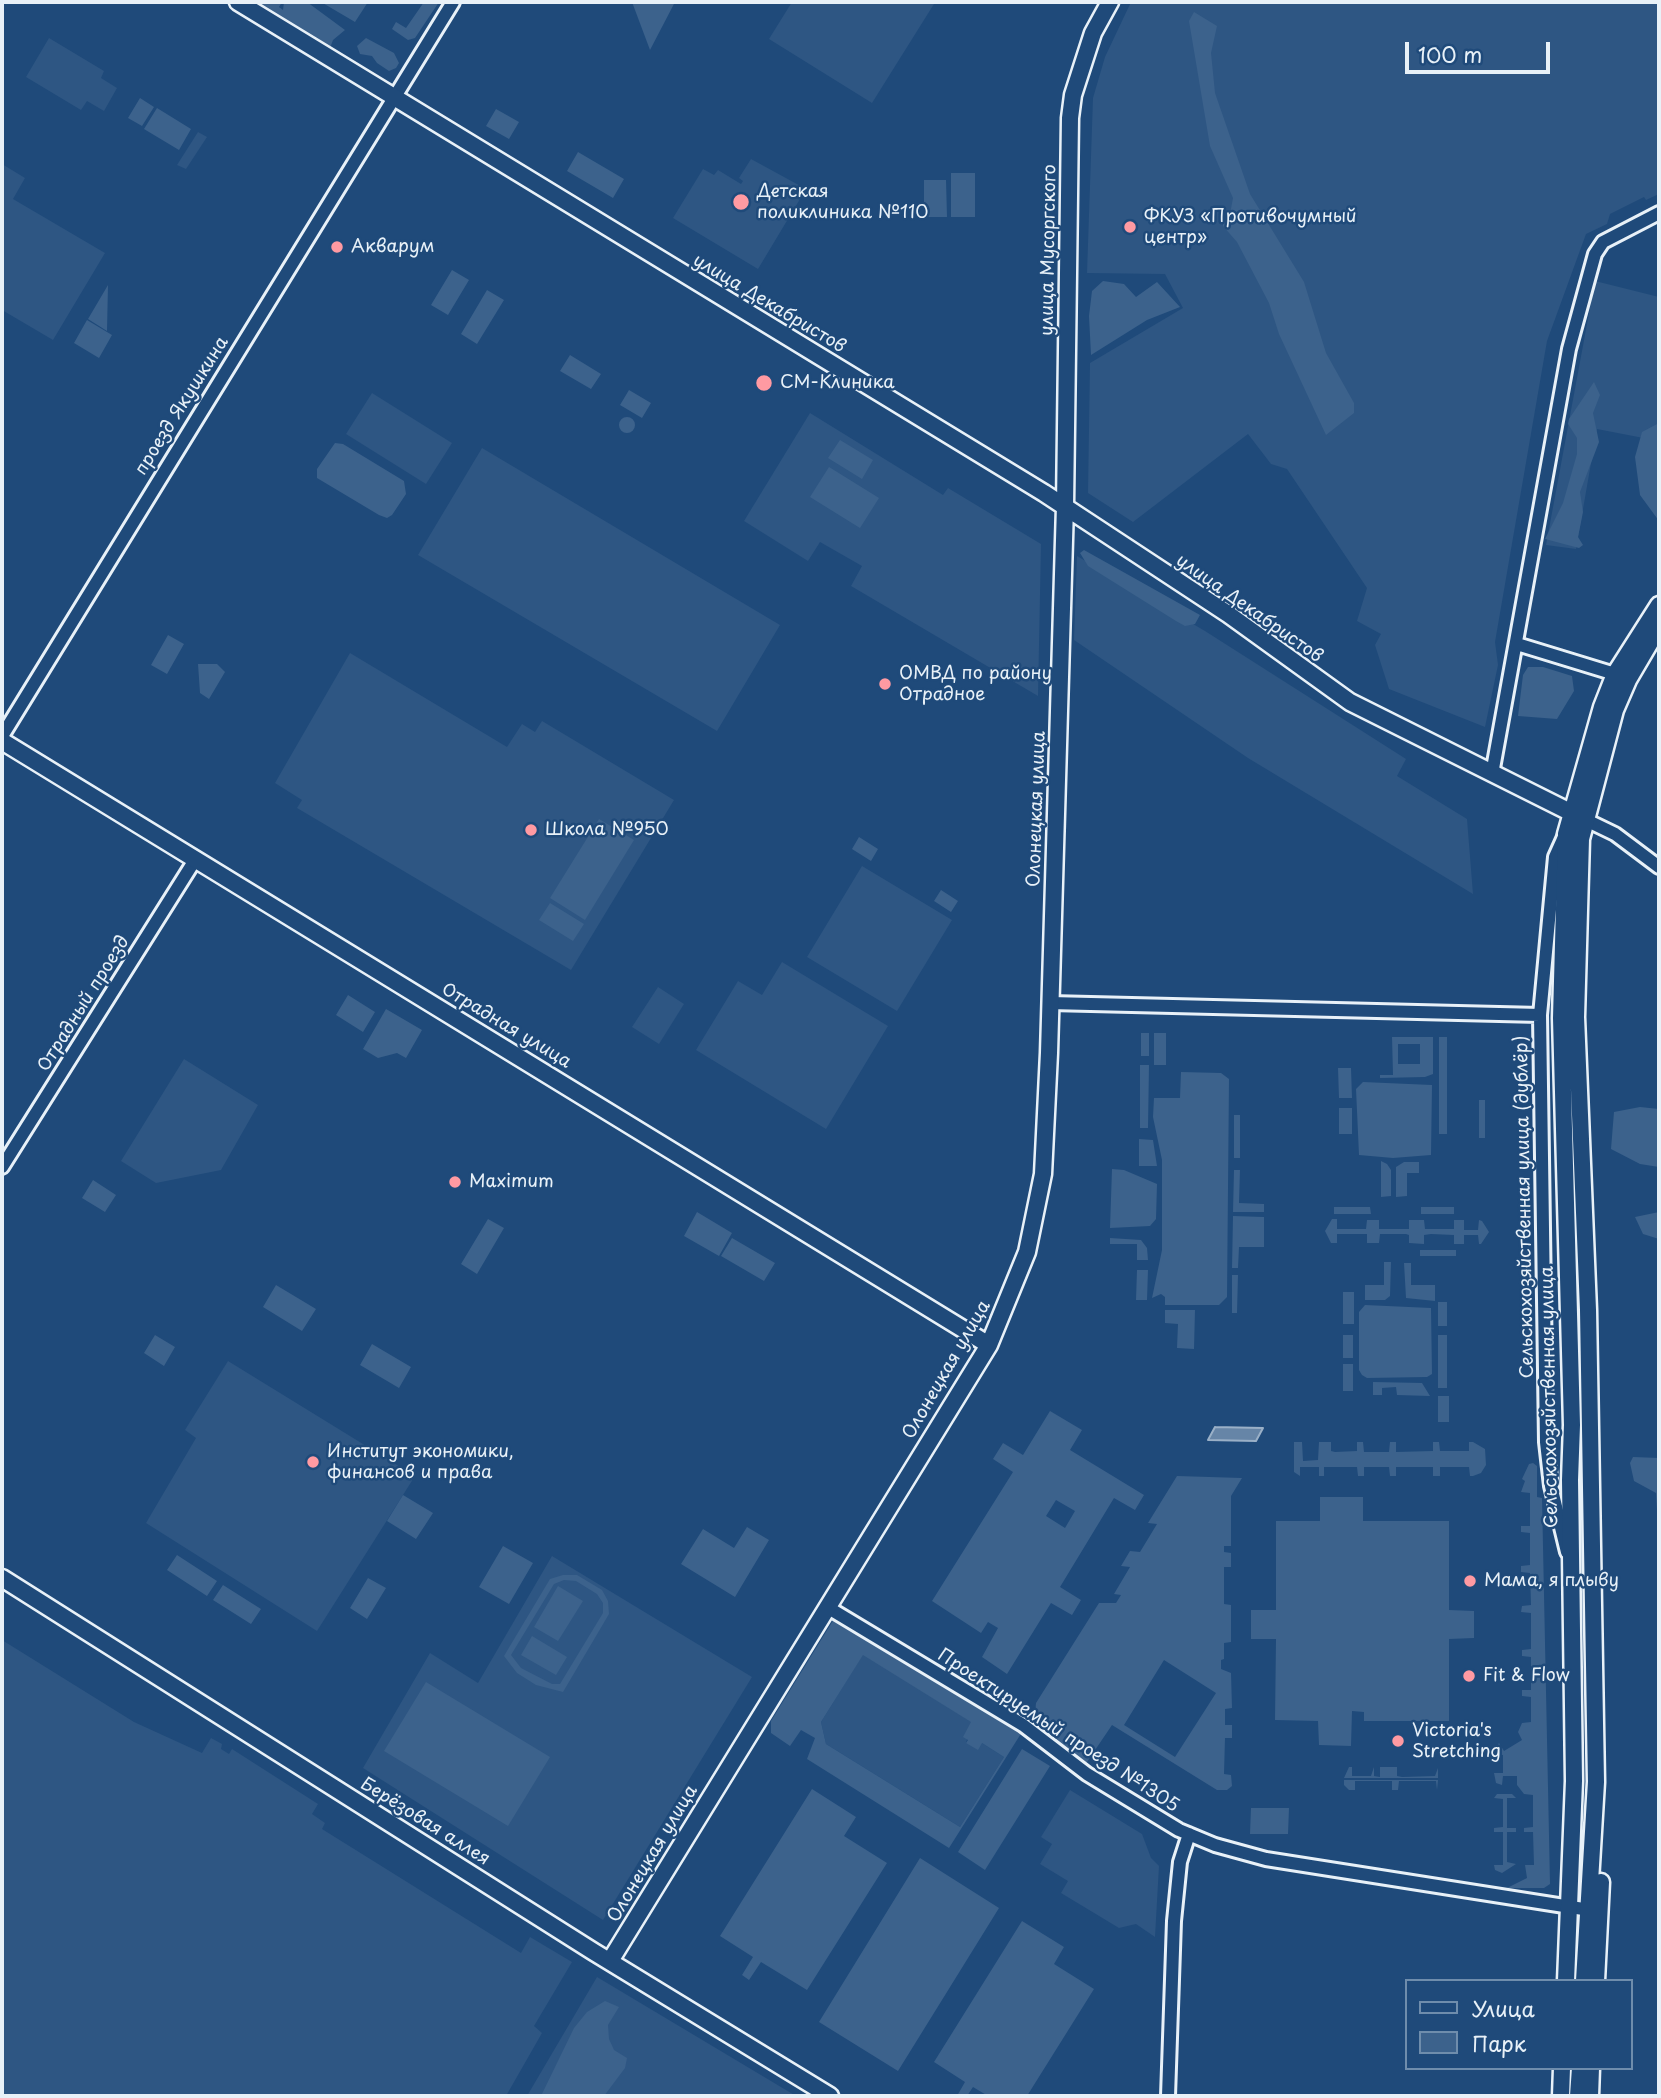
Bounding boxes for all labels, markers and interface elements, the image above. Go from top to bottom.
scale bar [1409,28,1554,72]
text: 100 m [1418,38,1482,70]
street label: улица Мусоргского [1037,164,1061,336]
place label: Детская поликлиника №110 [757,181,928,224]
marker: Детская поликлиника №110 [731,192,751,212]
place label: ФКУЗ «Противочумный центр» [1144,206,1357,248]
marker: ФКУЗ «Противочумный центр» [1122,219,1138,235]
place label: Акварум [351,236,434,258]
marker: Акварум [329,239,345,255]
street label: улица Декабристов [689,250,849,358]
street label: проезд Якушкина [131,333,233,479]
place label: СМ-Клиника [780,372,895,394]
marker: СМ-Клиника [754,373,774,393]
street label: улица Декабристов [1171,550,1327,668]
place label: ОМВД по району Отрадное [899,663,1052,706]
marker: ОМВД по району Отрадное [877,676,893,692]
street label: Олонецкая улица [1023,731,1051,887]
place label: Школа №950 [545,819,669,841]
marker: Школа №950 [523,822,539,838]
street label: Отрадный проезд [33,932,135,1076]
street label: Отрадная улица [437,979,575,1073]
street label: Сельскохозяйственная улица (дублёр) [1511,1035,1539,1379]
place label: Maximum [469,1171,554,1193]
marker: Maximum [447,1174,463,1190]
street label: Сельскохозяйственная улица [1537,1266,1563,1528]
street label: Олонецкая улица [899,1297,995,1443]
place label: Институт экономики, финансов и права [327,1441,514,1484]
marker: Институт экономики, финансов и права [305,1454,321,1470]
place label: Мама, я плыву [1484,1570,1619,1592]
marker: Мама, я плыву [1462,1573,1478,1589]
street label: Проектируемый проезд №1305 [933,1645,1183,1817]
place label: Fit & Flow [1483,1665,1570,1687]
marker: Fit & Flow [1461,1668,1477,1684]
place label: Victoria's Stretching [1412,1720,1501,1762]
marker: Victoria's Stretching [1390,1733,1406,1749]
street label: Берёзовая аллея [356,1774,494,1870]
street label: Олонецкая улица [603,1781,703,1927]
legend [1406,1979,1633,2070]
text: Улица [1472,1992,1535,2024]
text: Парк [1472,2027,1526,2059]

